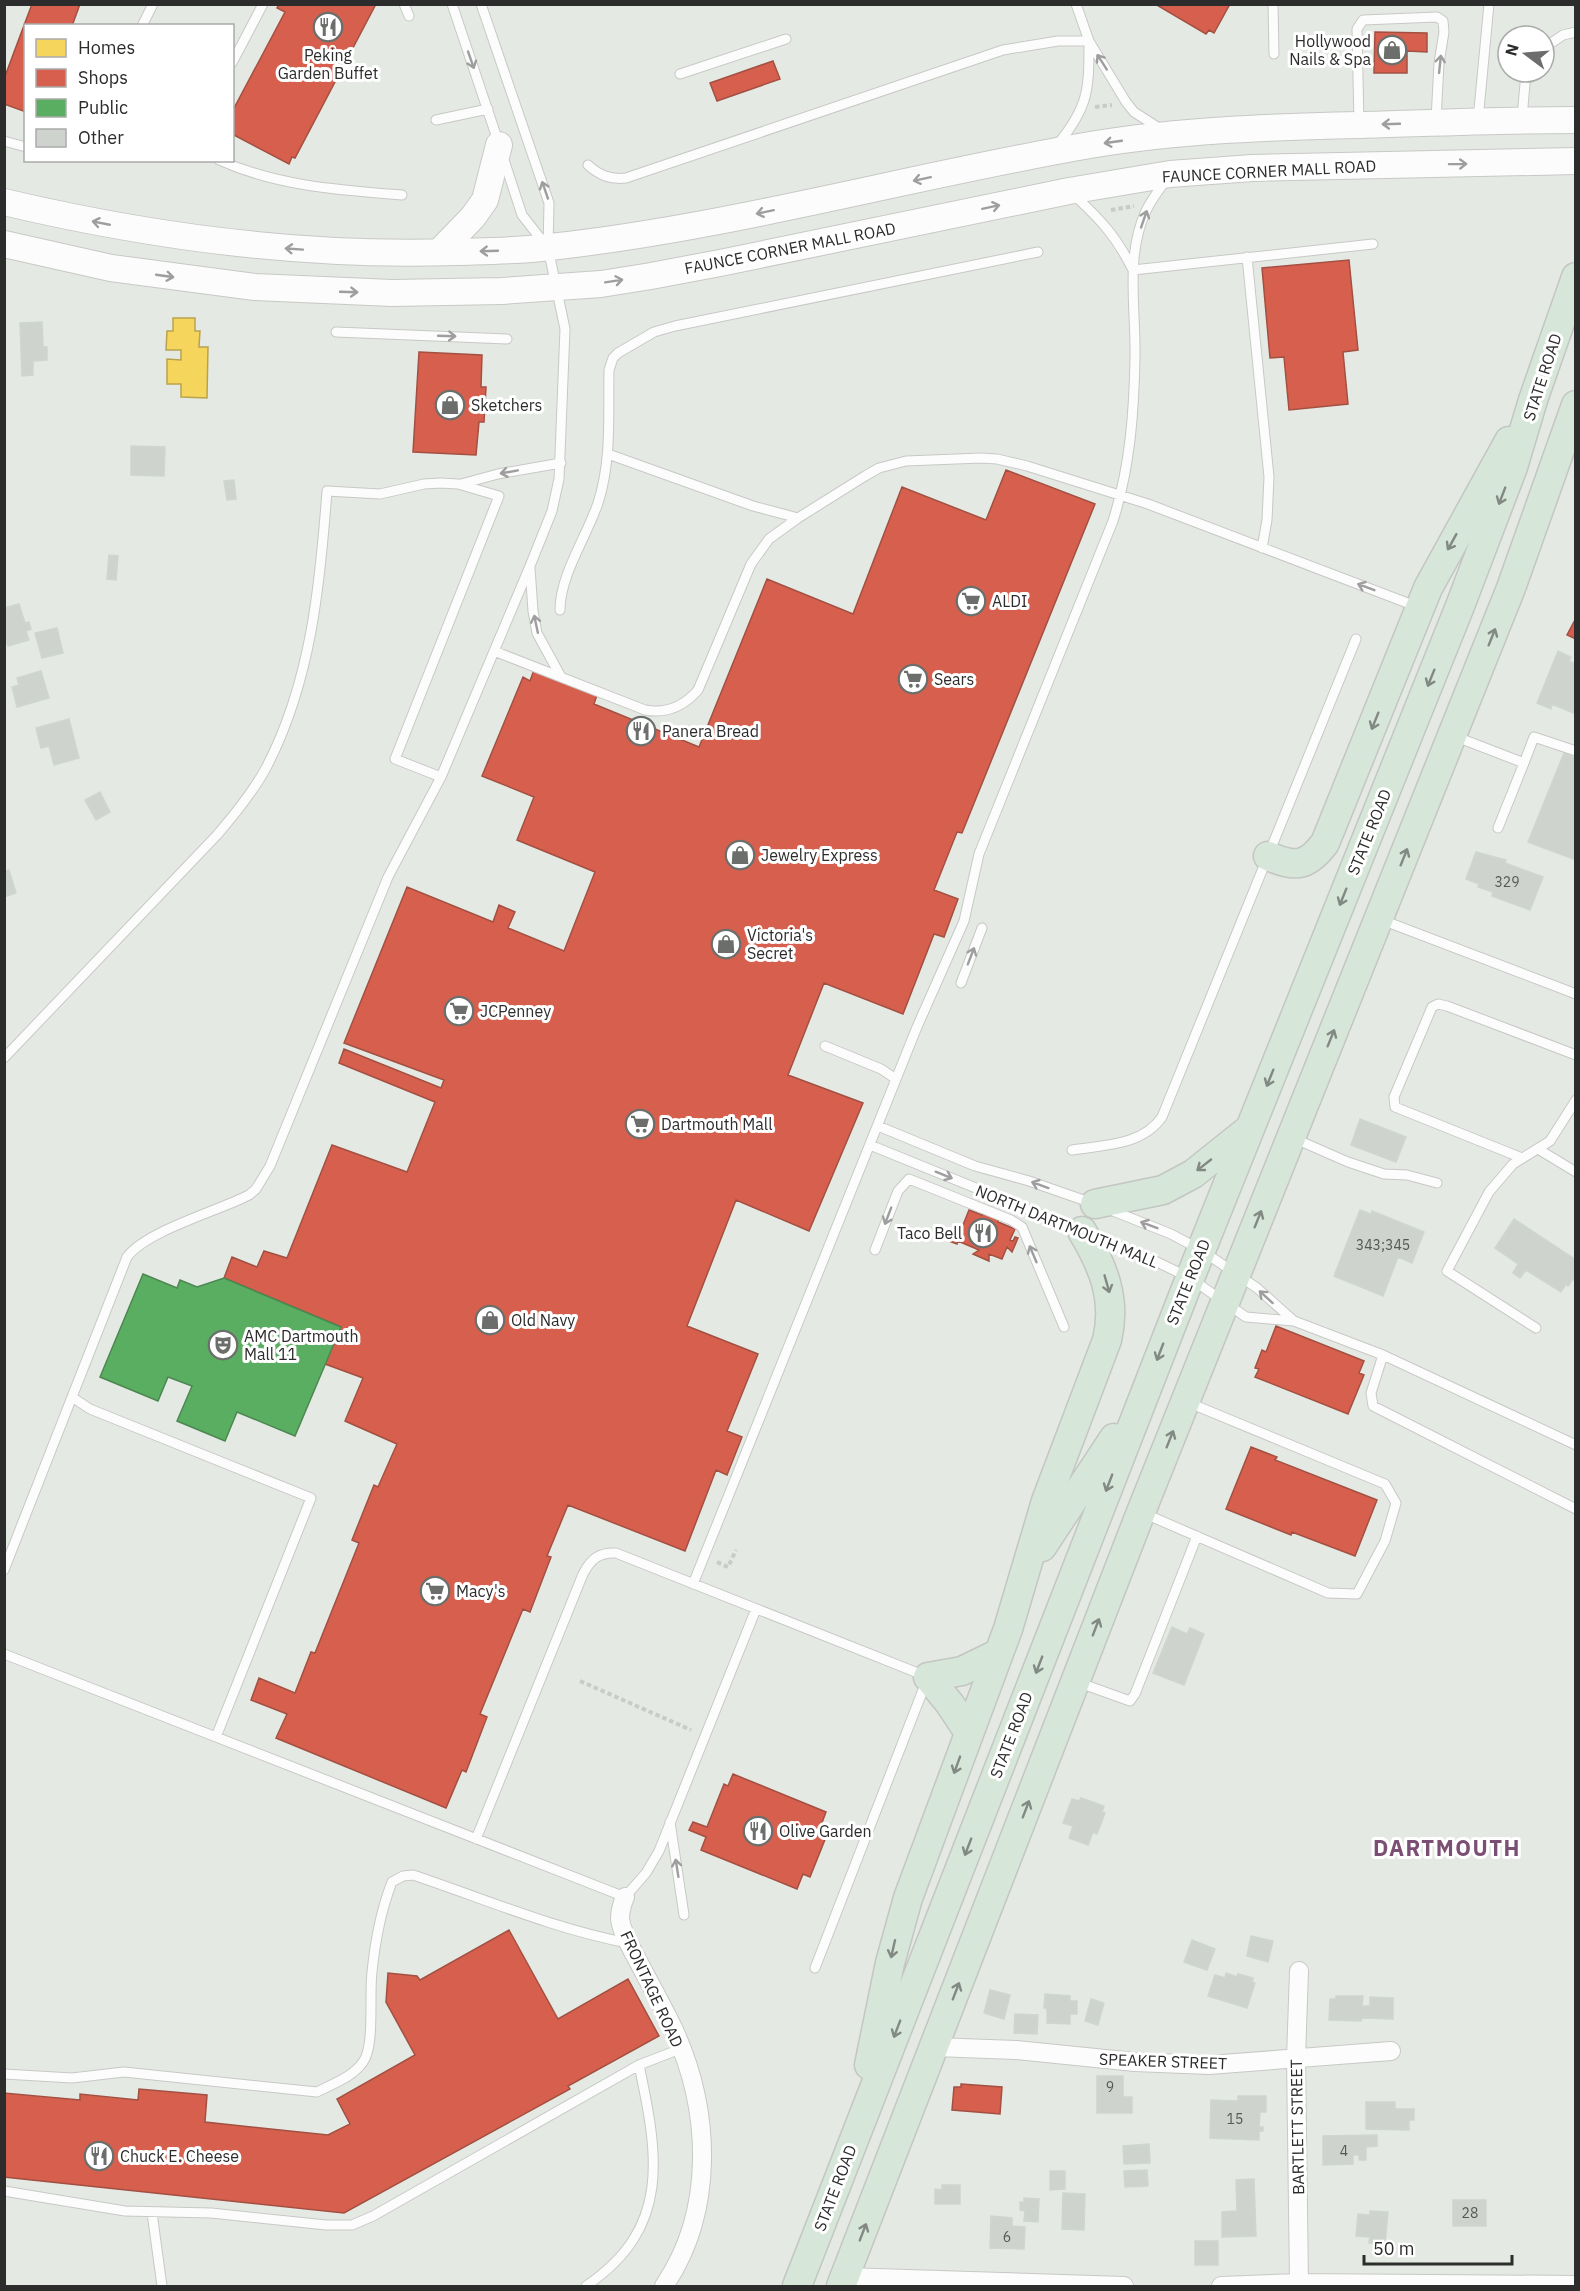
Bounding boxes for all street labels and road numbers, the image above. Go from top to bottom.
street label: FAUNCE CORNER MALL ROAD [1161,155,1377,187]
street label: FAUNCE CORNER MALL ROAD [683,218,897,278]
street label: STATE ROAD [1518,331,1566,423]
street label: STATE ROAD [1343,786,1395,878]
street label: NORTH DARTMOUTH MALL [973,1180,1161,1272]
street label: STATE ROAD [1162,1236,1214,1328]
street label: STATE ROAD [985,1689,1037,1781]
street label: FRONTAGE ROAD [616,1928,688,2050]
street label: SPEAKER STREET [1099,2049,1227,2073]
street label: BARTLETT STREET [1286,2059,1308,2195]
street label: STATE ROAD [809,2142,861,2234]

